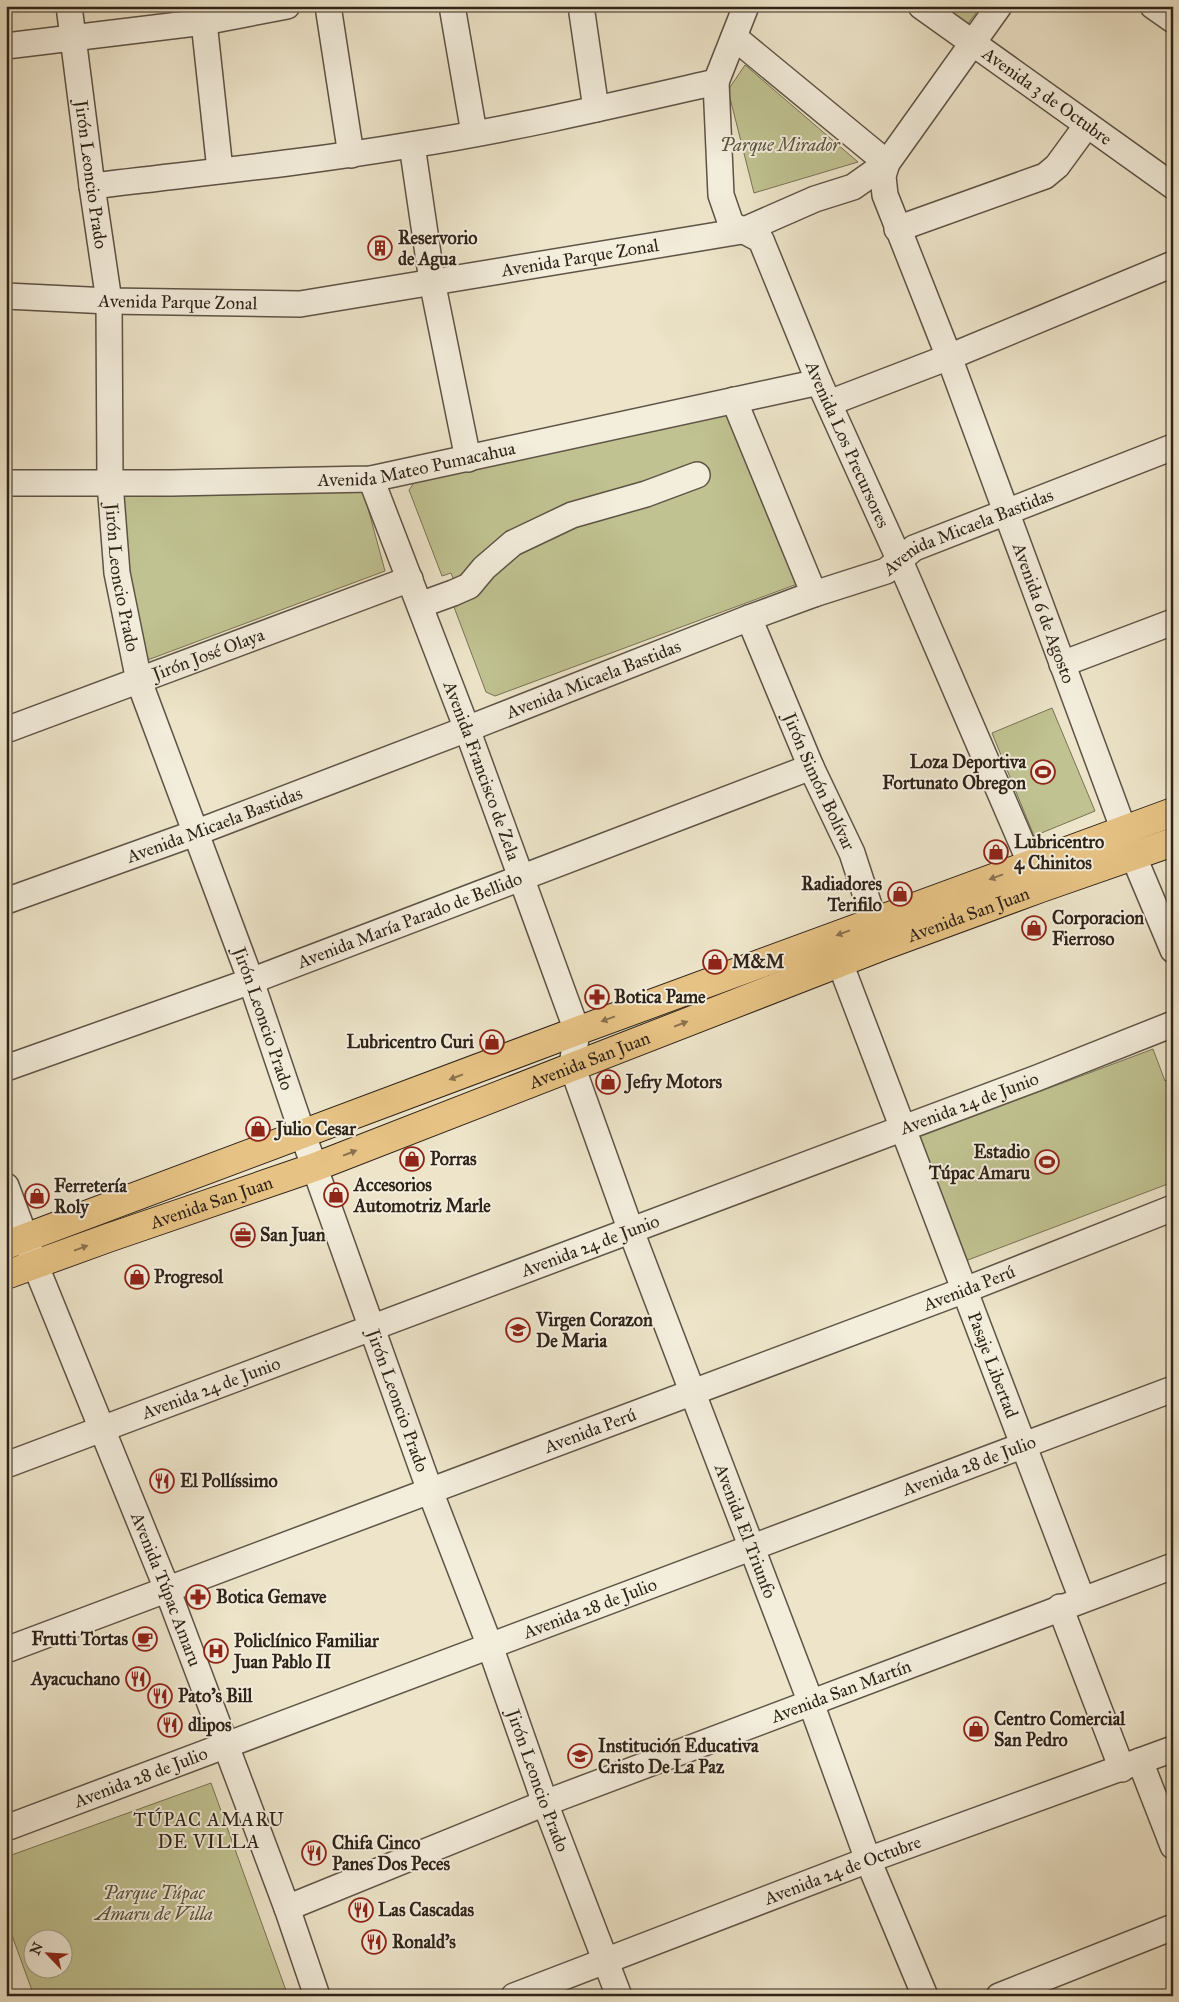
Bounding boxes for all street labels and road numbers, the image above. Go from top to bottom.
street label: Avenida 3 de Octubre [977,42,1116,150]
street label: Jirón Leoncio Prado [69,97,112,250]
street label: Avenida Parque Zonal [499,234,660,282]
street label: Avenida Parque Zonal [97,289,258,314]
street label: Avenida Los Precursores [800,357,895,531]
street label: Avenida Mateo Pumacahua [316,437,518,491]
street label: Avenida Micaela Bastidas [878,484,1056,581]
street label: Jirón Leoncio Prado [99,500,144,654]
street label: Avenida 6 de Agosto [1007,539,1080,686]
street label: Jirón José Olaya [147,623,268,687]
street label: Avenida Micaela Bastidas [502,635,684,724]
street label: Avenida Francisco de Zela [438,677,525,864]
street label: Jirón Simón Bolívar [777,708,860,854]
street label: Avenida Micaela Bastidas [123,782,305,868]
street label: Avenida María Parado de Bellido [293,867,525,974]
street label: Avenida San Juan [904,882,1033,947]
street label: Jirón Leoncio Prado [227,942,298,1093]
street label: Avenida San Juan [525,1027,653,1094]
street label: Avenida 24 de Junio [896,1067,1042,1140]
street label: Avenida San Juan [147,1171,276,1234]
street label: Avenida 24 de Junio [517,1210,662,1282]
street label: Avenida Perú [919,1260,1019,1316]
street label: Pasaje Libertad [963,1309,1023,1421]
street label: Jirón Leoncio Prado [361,1324,433,1475]
street label: Avenida 24 de Junio [138,1352,283,1424]
street label: Avenida Perú [540,1403,640,1458]
street label: Avenida 28 de Julio [898,1431,1039,1501]
street label: Avenida El Triunfo [709,1460,781,1601]
street label: Avenida Túpac Amaru [126,1508,206,1670]
street label: Avenida 28 de Julio [519,1573,660,1644]
street label: Avenida San Martín [767,1655,914,1728]
street label: Jirón Leoncio Prado [500,1705,574,1855]
street label: Avenida 28 de Julio [70,1742,211,1813]
street label: Avenida 24 de Octubre [760,1831,924,1910]

